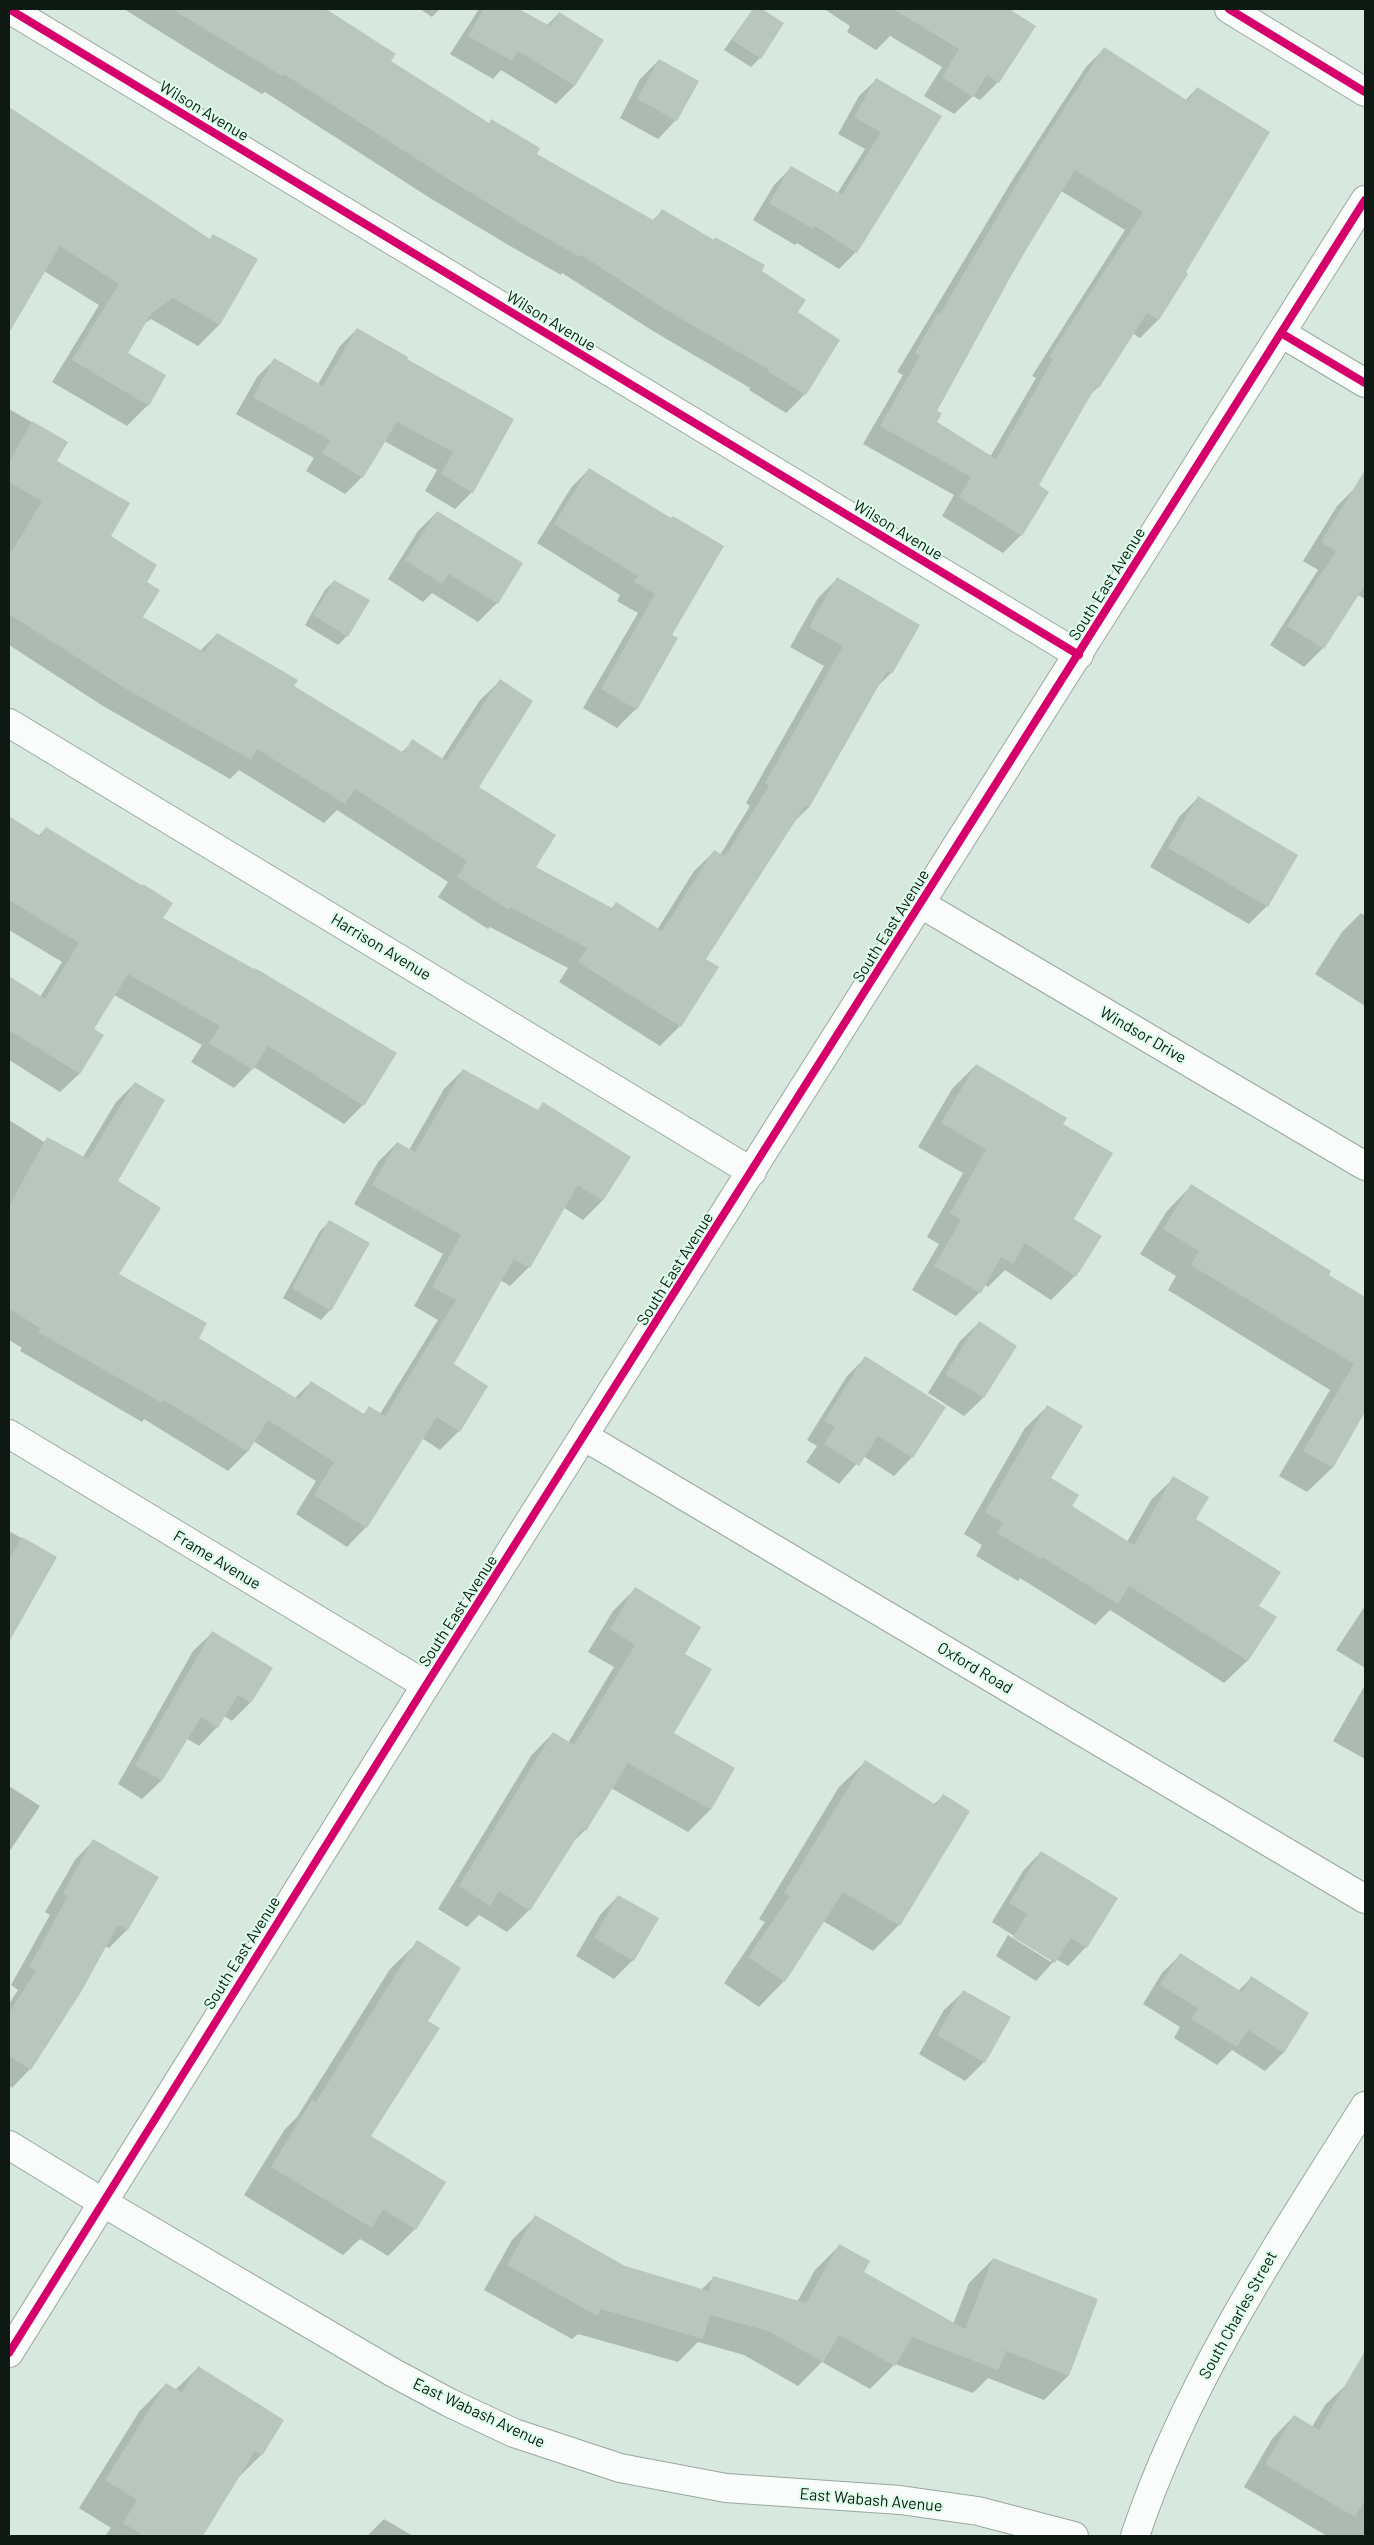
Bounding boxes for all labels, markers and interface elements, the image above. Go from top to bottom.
street label: Wilson Avenue [156,77,252,145]
street label: Wilson Avenue [503,287,599,355]
street label: Wilson Avenue [850,496,946,564]
street label: South East Avenue [1064,524,1150,644]
street label: South East Avenue [848,866,934,986]
street label: Harrison Avenue [327,910,435,984]
street label: Windsor Drive [1096,1003,1190,1067]
street label: South East Avenue [632,1209,718,1329]
street label: Frame Avenue [170,1526,264,1594]
street label: South East Avenue [415,1551,501,1671]
street label: Oxford Road [934,1638,1016,1698]
street label: South East Avenue [199,1893,285,2013]
street label: South Charles Street [1195,2248,1281,2382]
street label: East Wabash Avenue [410,2374,548,2452]
street label: East Wabash Avenue [799,2484,943,2516]

